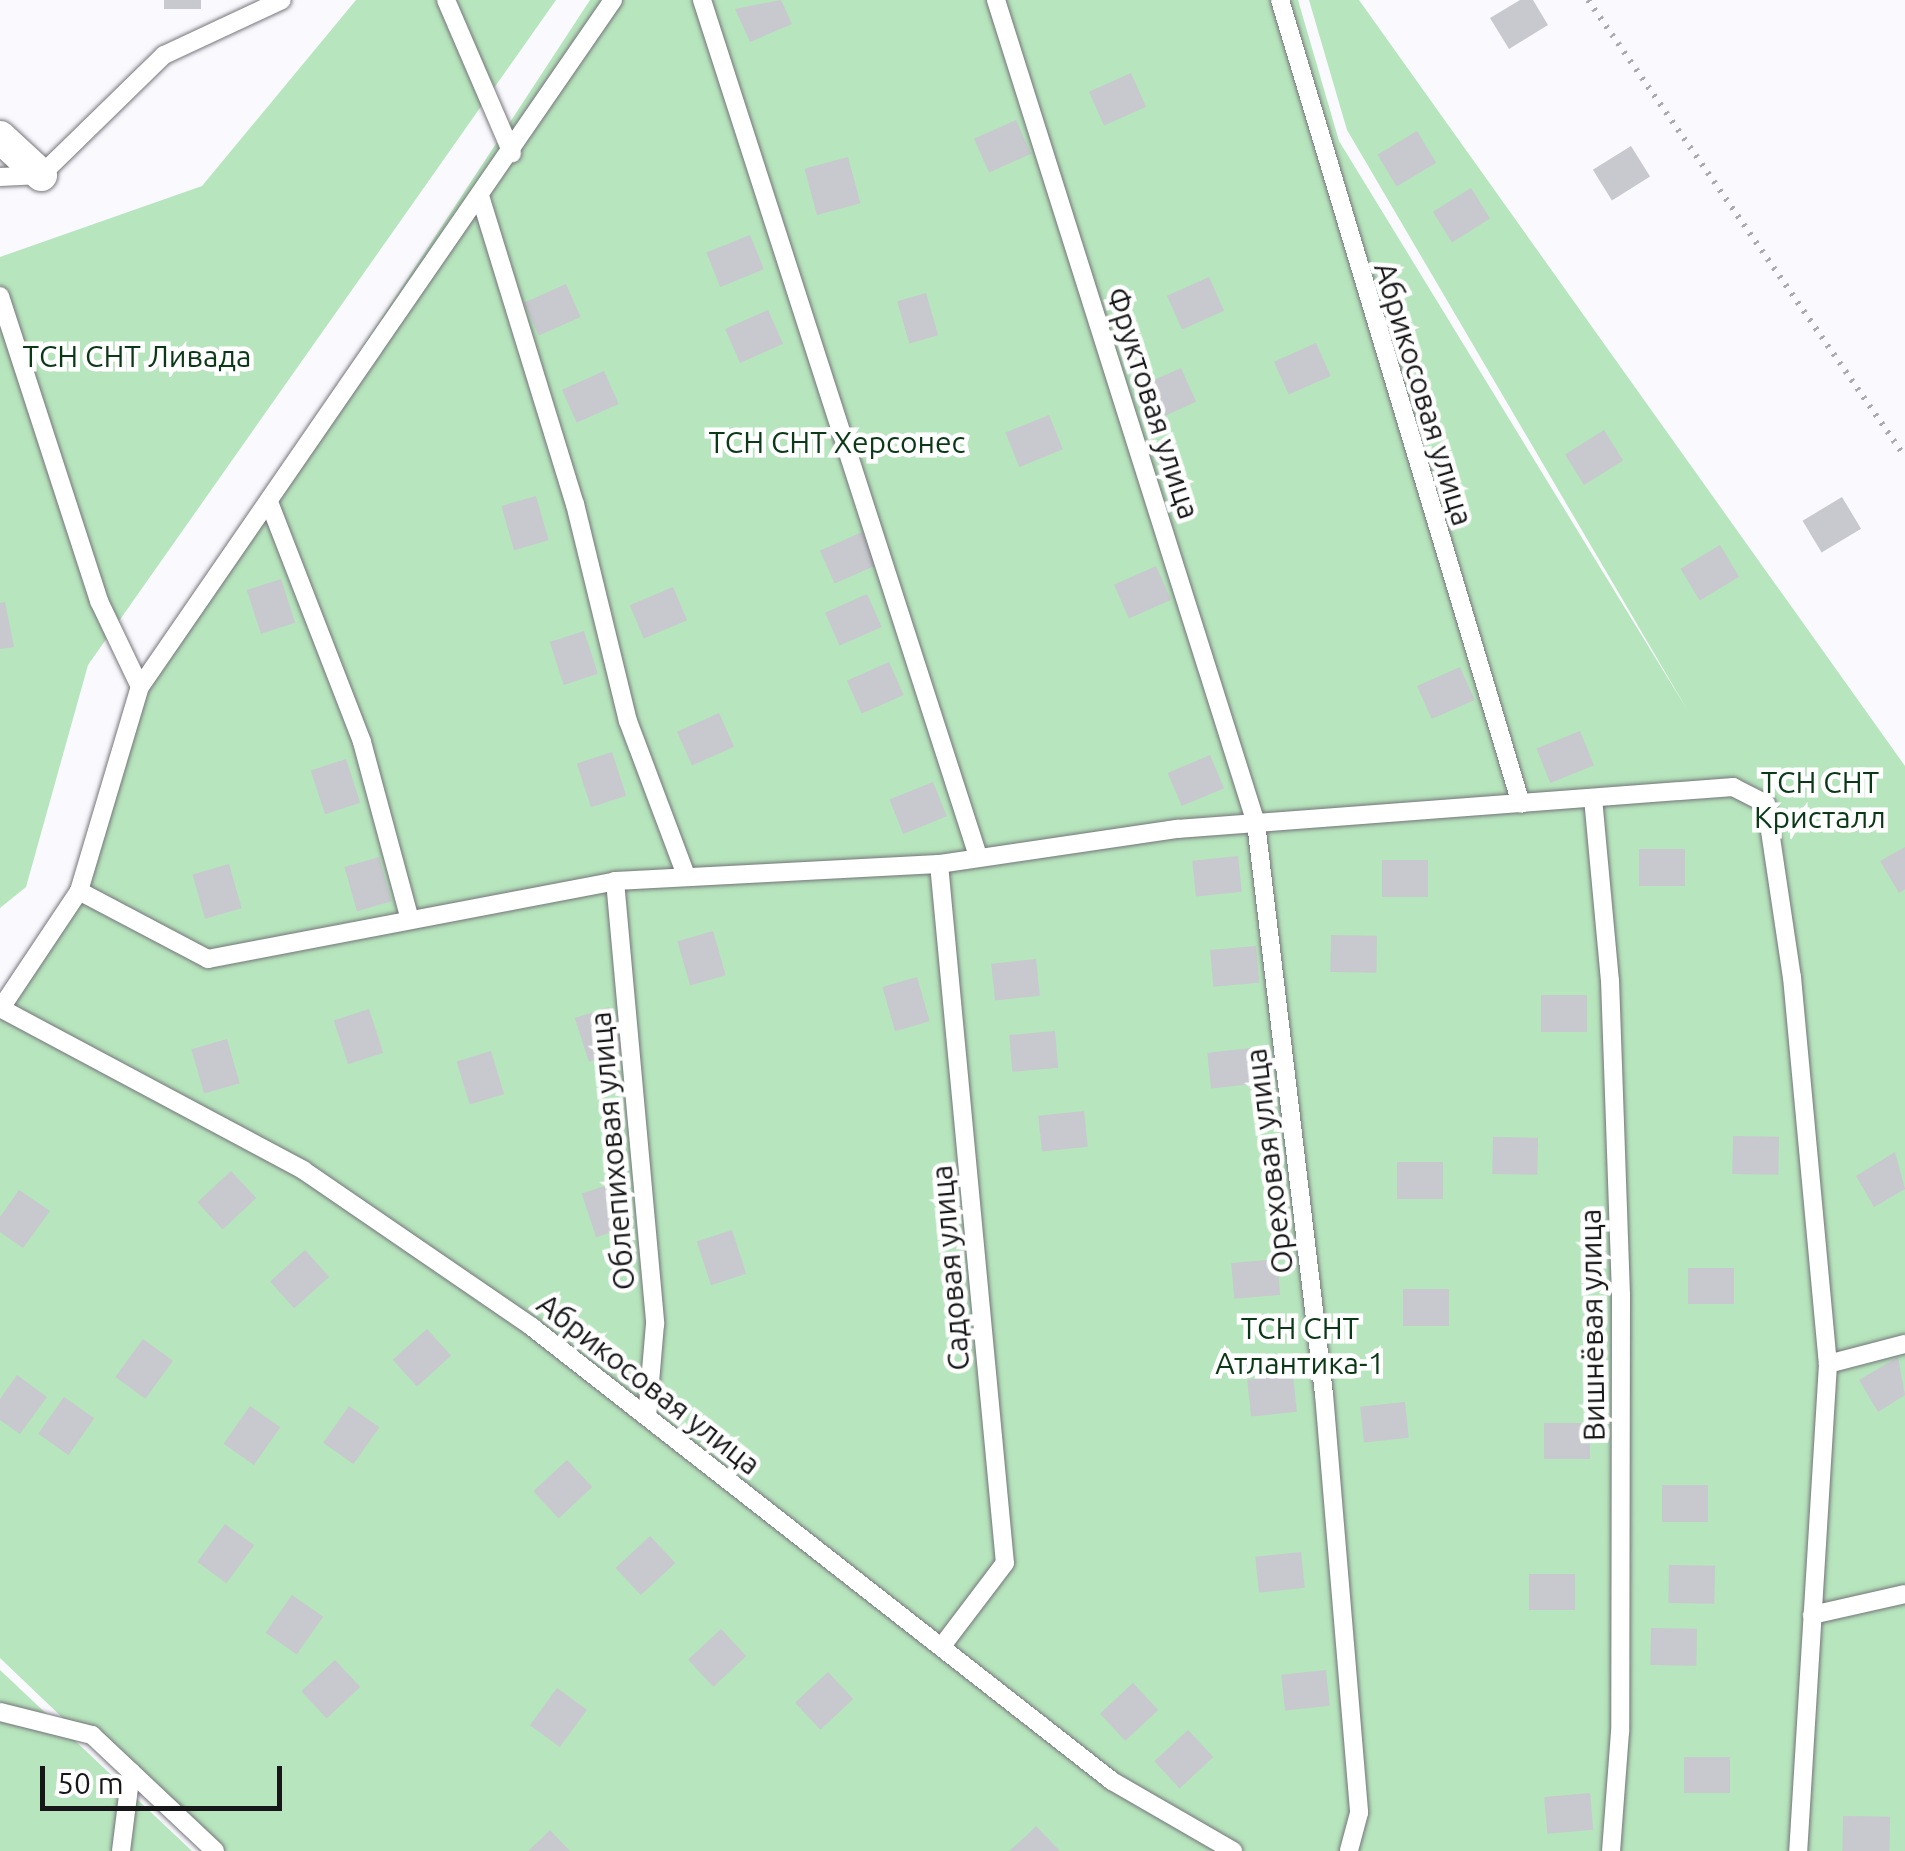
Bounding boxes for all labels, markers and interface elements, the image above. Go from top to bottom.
street label: Абрикосовая улица [1367,258,1481,530]
street label: Фруктовая улица [1099,283,1207,523]
park label: ТСН СНТ Ливада [23,338,251,374]
park label: ТСН СНТ Херсонес [708,424,966,460]
park label: ТСН СНТ Кристалл [1754,764,1886,834]
street label: Облепиховая улица [582,1010,642,1292]
street label: Ореховая улица [1237,1046,1301,1276]
street label: Садовая улица [923,1164,977,1372]
street label: Вишнёвая улица [1572,1209,1612,1441]
street label: Абрикосовая улица [530,1286,768,1482]
park label: ТСН СНТ Атлантика-1 [1215,1310,1385,1380]
scale bar [45,1746,288,1808]
text: 50 m [57,1766,124,1800]

